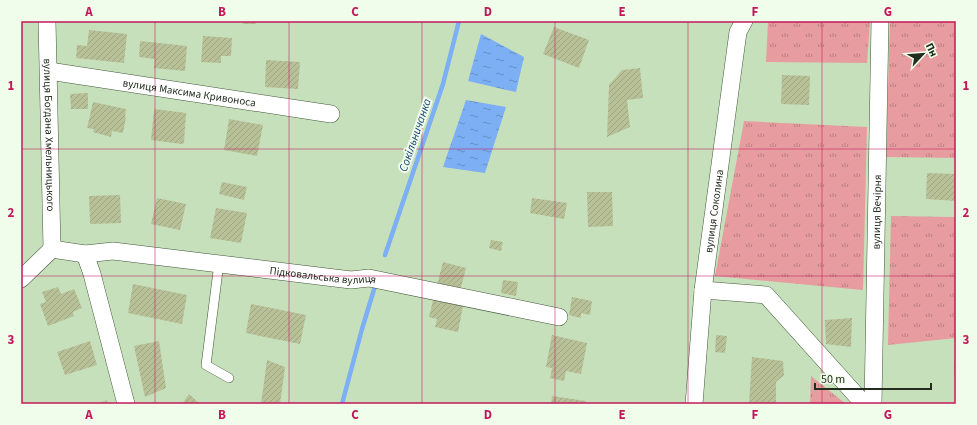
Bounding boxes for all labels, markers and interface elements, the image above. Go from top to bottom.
text: A [84,3,93,21]
text: B [218,3,226,21]
text: C [351,3,359,21]
text: D [484,3,492,21]
text: E [618,3,626,21]
text: F [752,3,759,21]
text: G [884,3,892,21]
north arrow [903,34,943,74]
text: Пн [922,40,941,59]
street label: вулиця Богдана Хмельницького [40,58,58,212]
street label: вулиця Максима Кривоноса [122,75,257,110]
text: 1 [8,77,15,95]
text: 1 [963,77,970,95]
water label: Сокільничанка [395,96,436,174]
street label: вулиця Соколина [701,169,727,254]
street label: вулиця Вечірня [869,174,885,250]
text: 2 [8,204,15,222]
text: 2 [963,204,970,222]
street label: Підковальська вулиця [269,263,378,288]
text: 3 [8,331,15,349]
text: 3 [963,331,970,349]
scale bar [815,365,931,391]
text: 50 m [821,371,845,388]
text: A [84,406,93,424]
text: B [218,406,226,424]
text: C [351,406,359,424]
text: D [484,406,492,424]
text: E [618,406,626,424]
text: F [752,406,759,424]
text: G [884,406,892,424]

